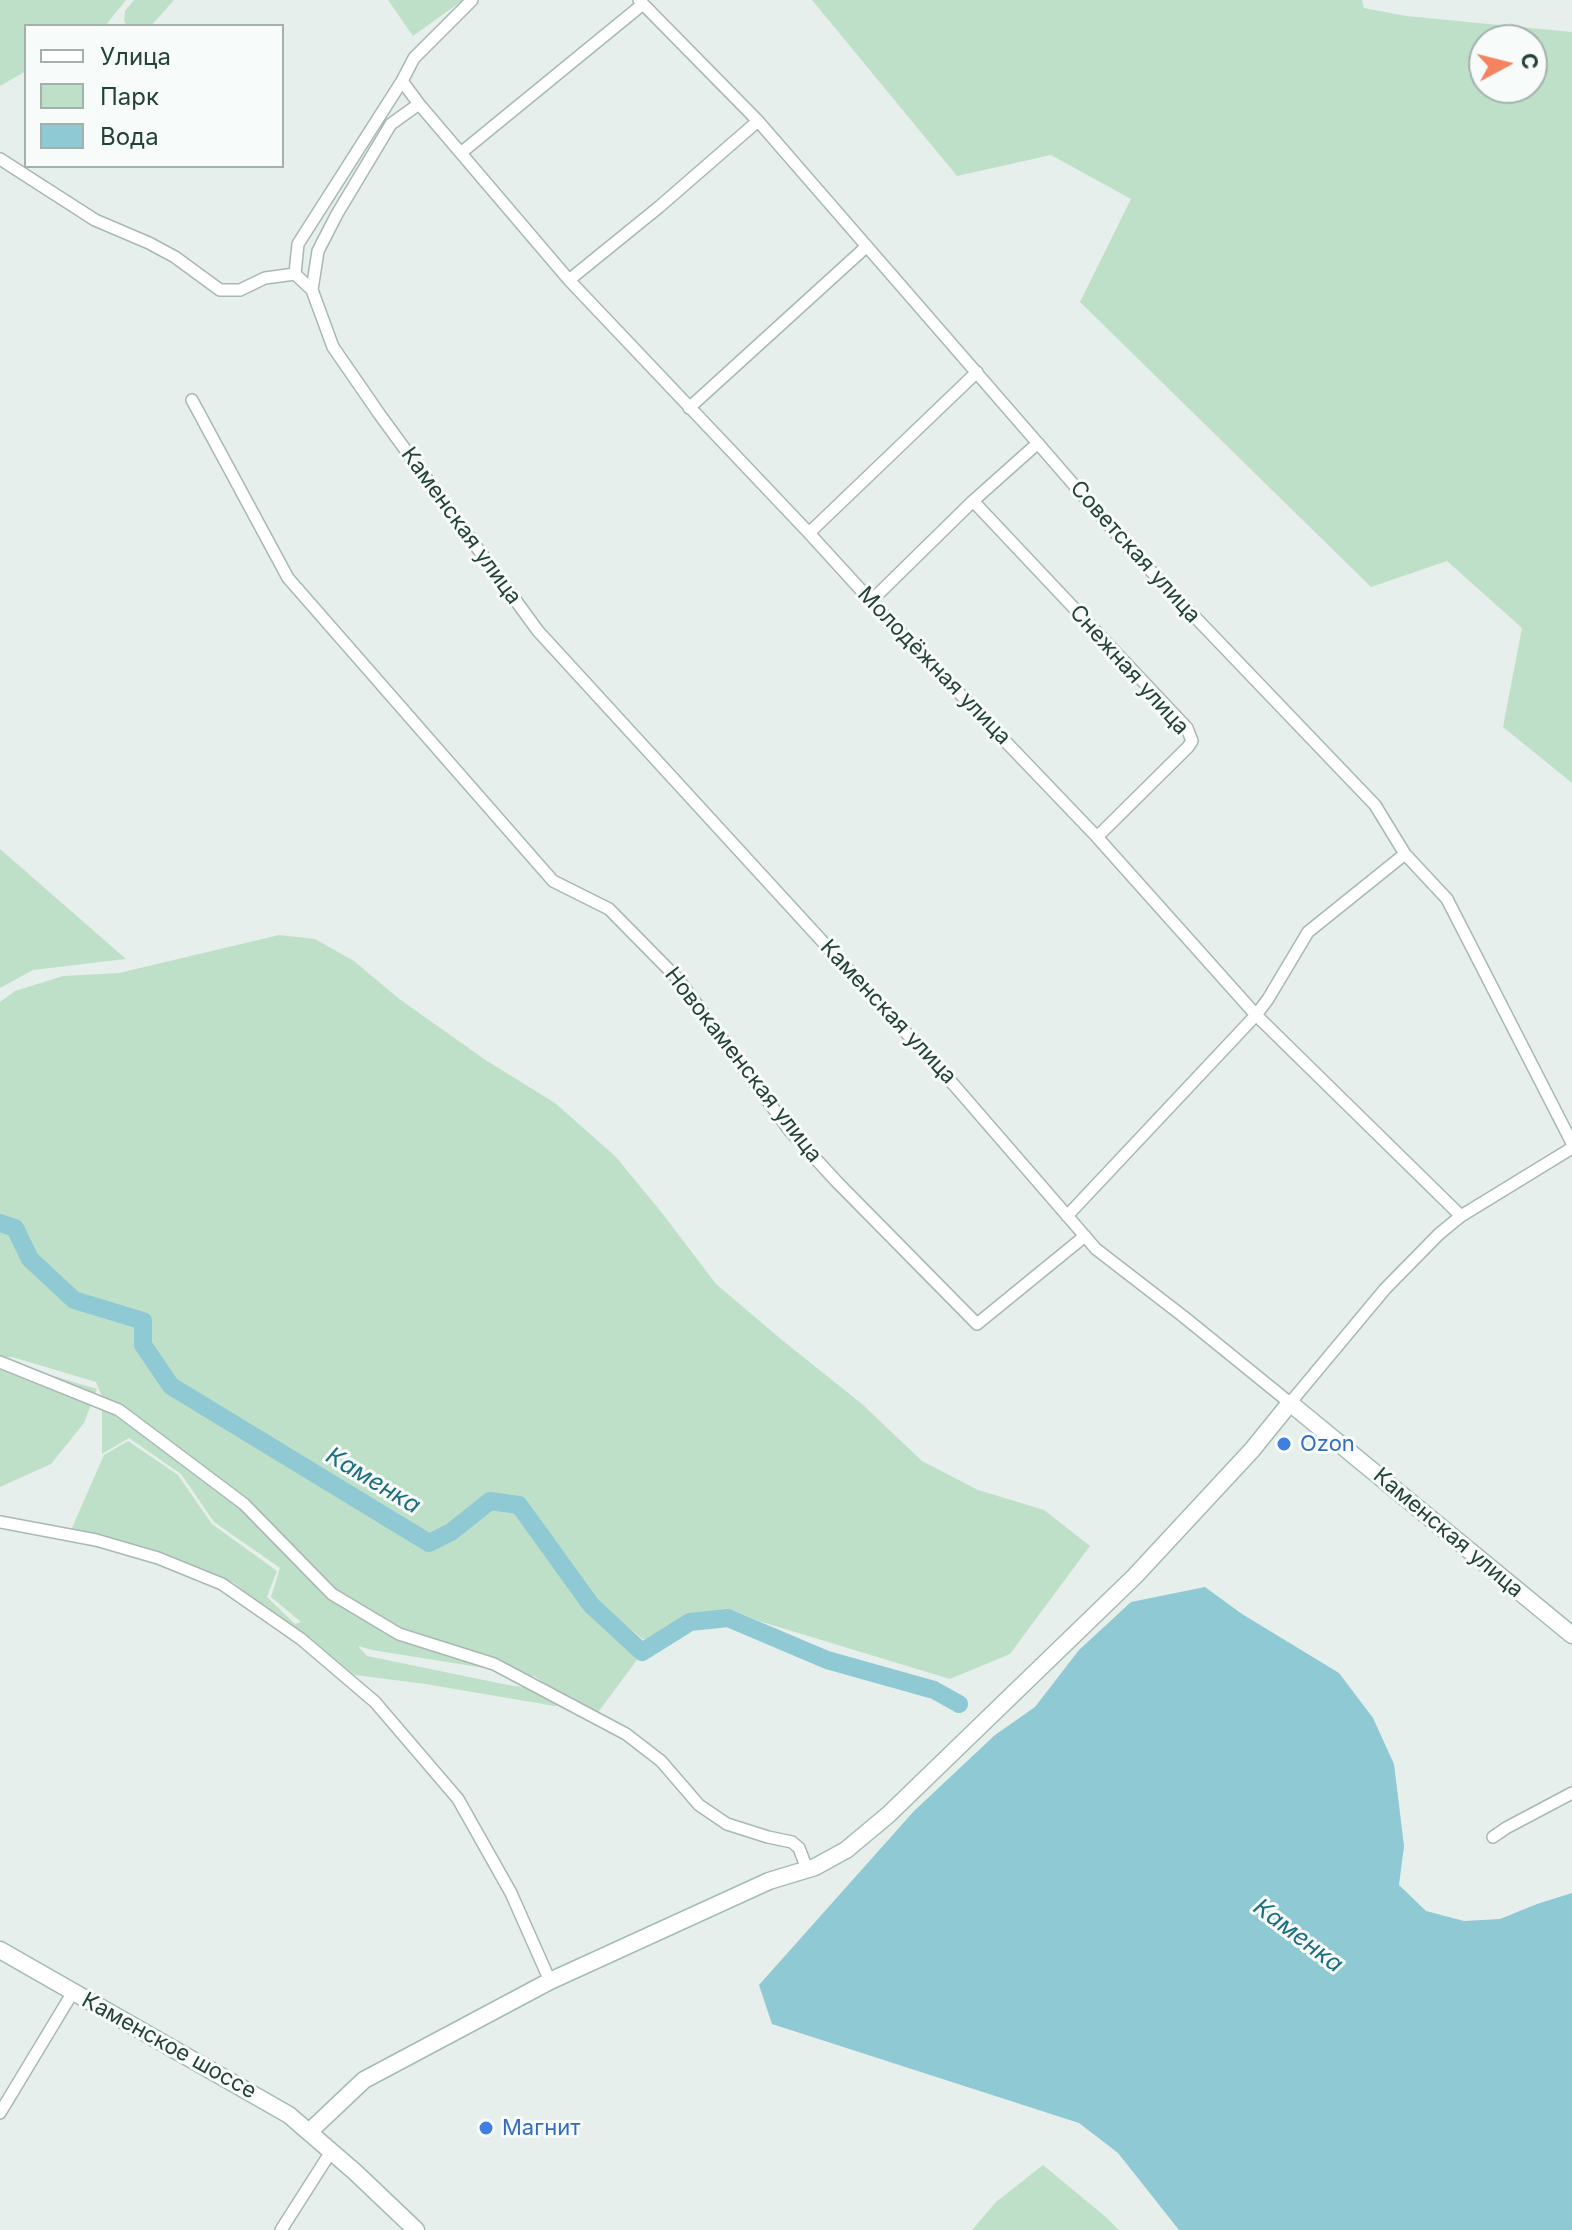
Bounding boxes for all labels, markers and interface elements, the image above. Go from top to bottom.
legend [24,24,284,168]
north arrow [1468,24,1548,104]
text: Улица [100,42,171,71]
text: С [1516,52,1544,71]
text: Парк [100,82,159,111]
text: Вода [100,122,159,151]
street label: Каменская улица [395,442,527,610]
street label: Советская улица [1064,475,1206,629]
street label: Молодёжная улица [852,582,1016,750]
street label: Снежная улица [1064,600,1194,740]
street label: Каменская улица [814,934,962,1090]
street label: Новокаменская улица [659,962,827,1168]
place label: Ozon [1300,1431,1355,1457]
marker: Ozon [1275,1435,1293,1453]
water label: Каменка [321,1442,425,1520]
street label: Каменская улица [1368,1463,1528,1603]
water label: Каменка [1247,1893,1349,1979]
street label: Каменское шоссе [77,1987,261,2105]
place label: Магнит [502,2115,580,2141]
marker: Магнит [477,2119,495,2137]

